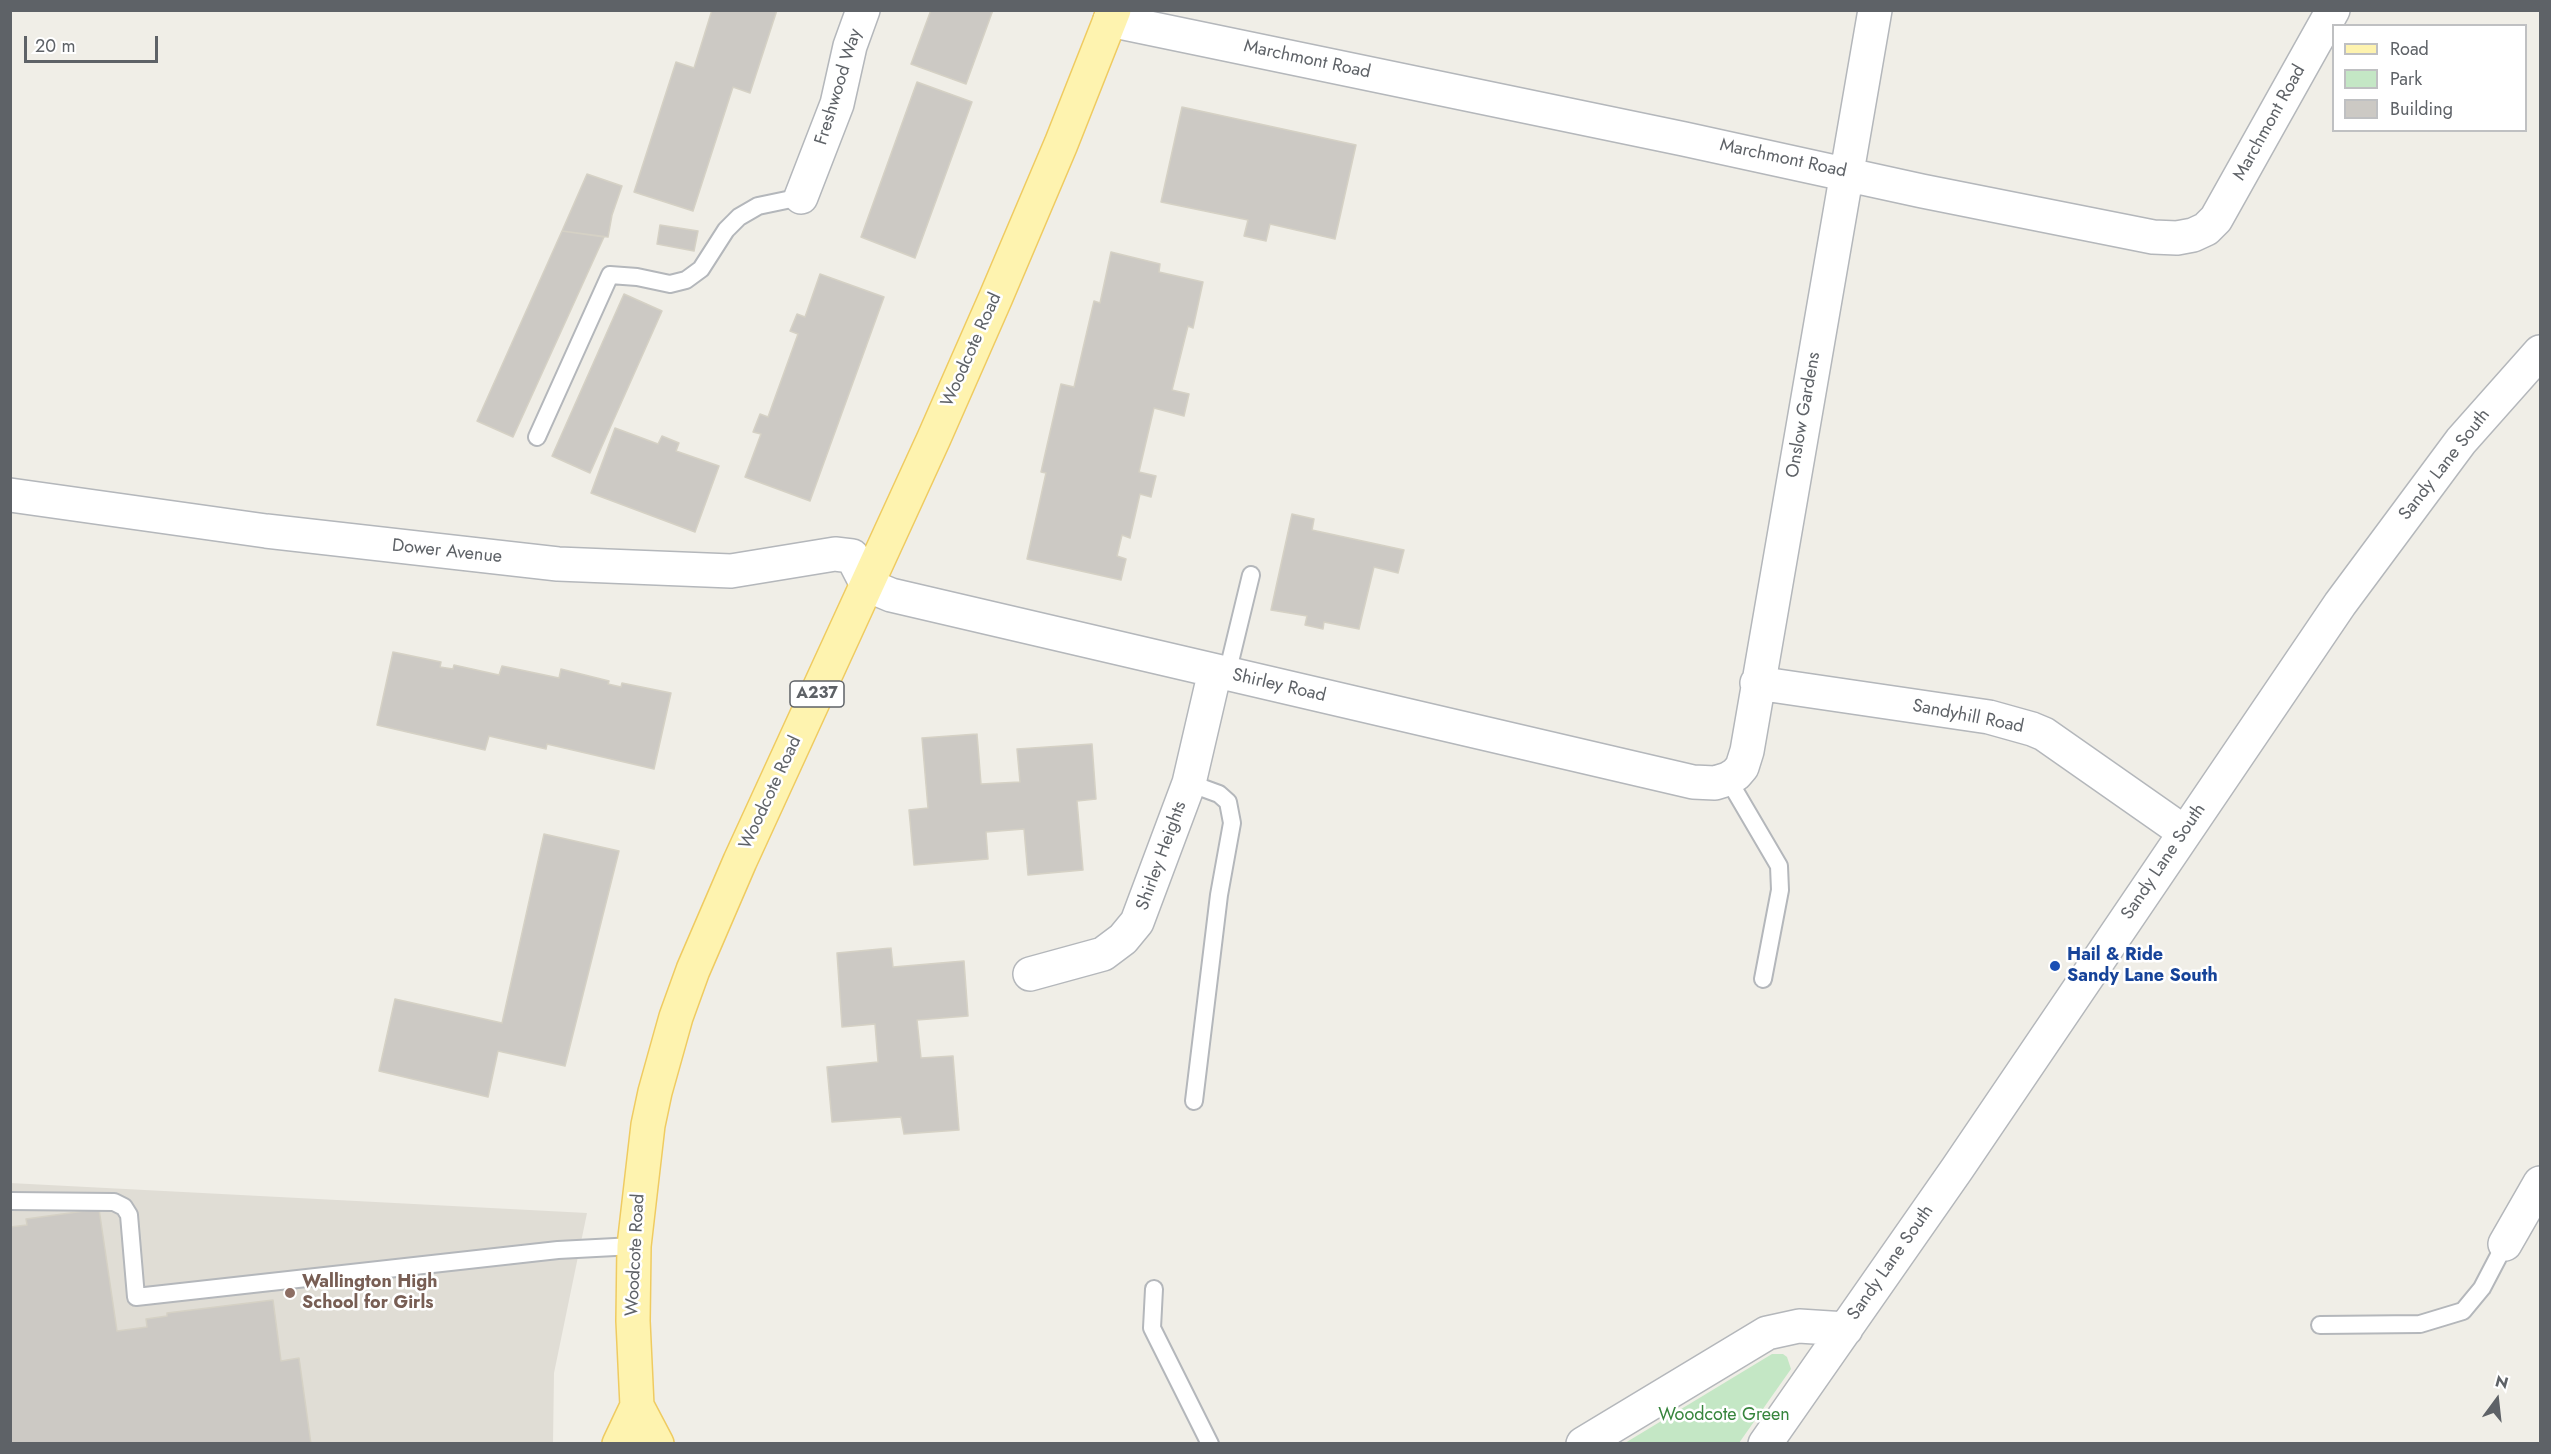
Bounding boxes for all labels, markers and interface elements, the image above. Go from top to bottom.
scale bar [27,24,160,62]
legend [2332,24,2527,132]
street label: Freshwood Way [811,26,867,148]
text: 20 m [35,33,75,59]
street label: Marchmont Road [1242,36,1372,84]
text: Road [2390,36,2429,62]
street label: Marchmont Road [2229,61,2311,185]
text: Park [2390,66,2422,92]
text: Building [2390,96,2453,122]
street label: Marchmont Road [1718,135,1848,183]
street label: Woodcote Road [937,290,1007,410]
street label: Onslow Gardens [1782,350,1826,480]
street label: Sandy Lane South [2395,405,2495,525]
street label: Dower Avenue [391,535,503,569]
street label: Shirley Road [1230,665,1328,707]
road number: A237 [790,681,844,707]
street label: Sandyhill Road [1911,696,2025,738]
street label: Woodcote Road [735,733,807,853]
street label: Shirley Heights [1132,798,1192,914]
street label: Sandy Lane South [2117,800,2211,924]
place label: Hail & Ride Sandy Lane South [2067,945,2218,988]
marker: Hail & Ride Sandy Lane South [2048,959,2062,973]
street label: Woodcote Road [622,1193,650,1317]
street label: Sandy Lane South [1843,1201,1939,1325]
place label: Wallington High School for Girls [302,1272,438,1314]
marker: Wallington High School for Girls [283,1286,297,1300]
text: N [2493,1369,2511,1395]
north arrow [2467,1370,2527,1430]
park label: Woodcote Green [1658,1405,1790,1427]

